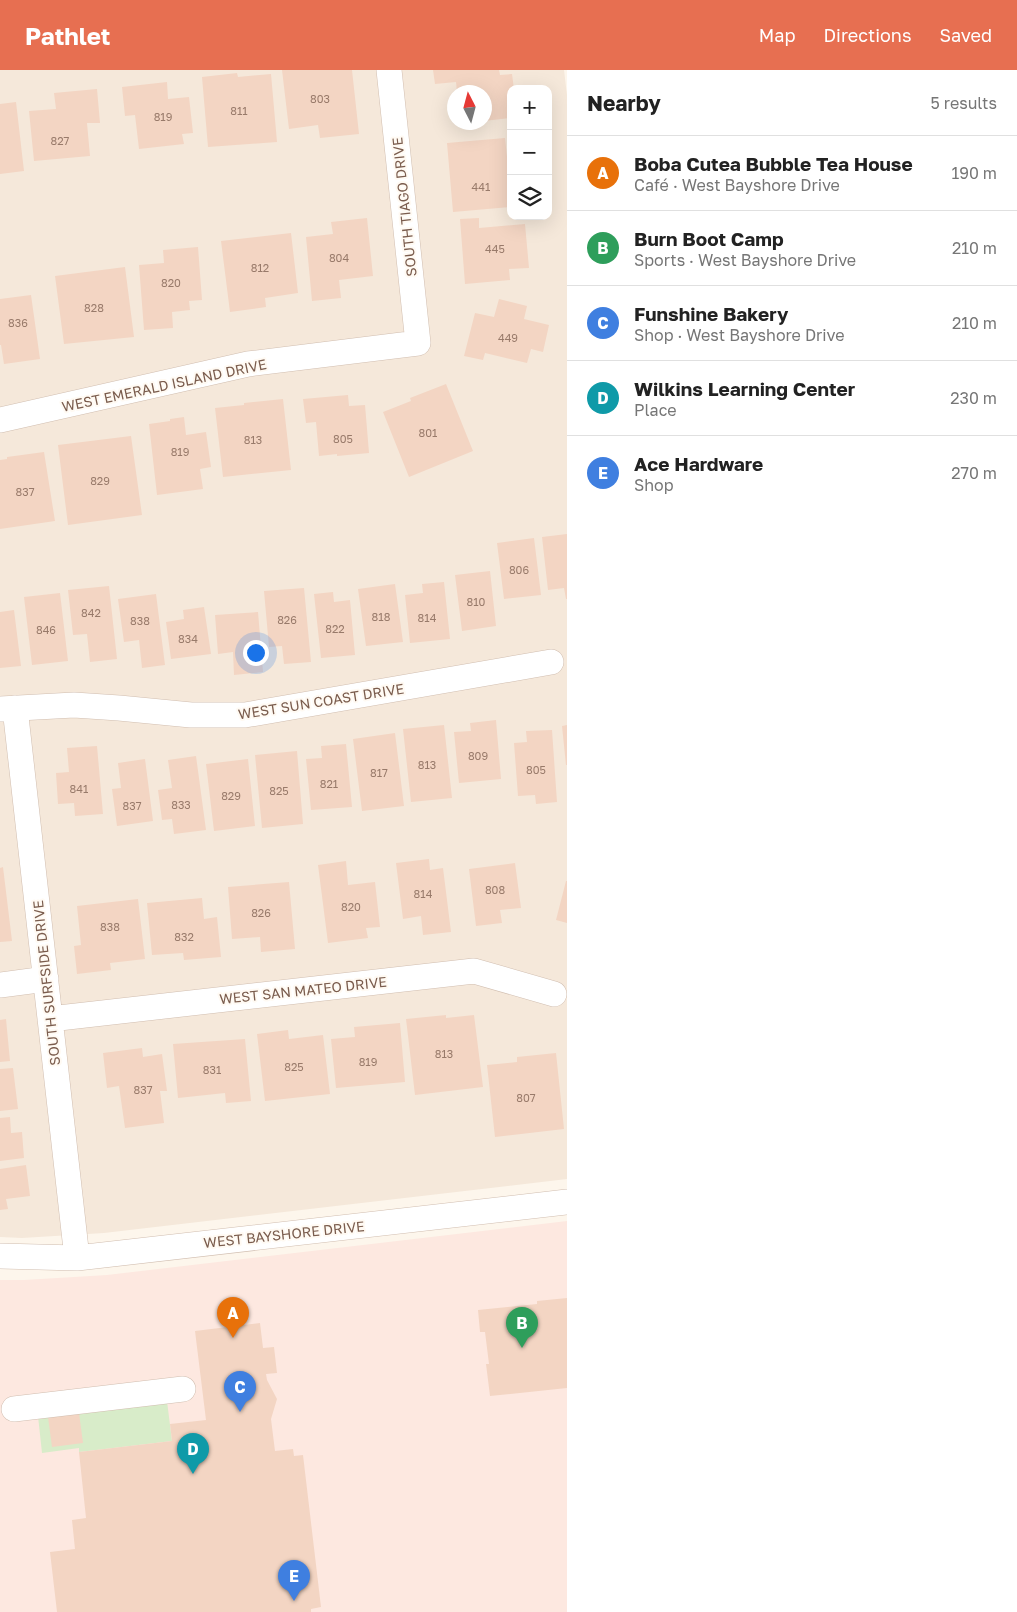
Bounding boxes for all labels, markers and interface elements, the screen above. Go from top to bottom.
text: Pathlet [25,21,110,50]
text: Map [759,24,795,46]
text: Directions [823,24,911,46]
text: Saved [939,24,992,46]
north arrow [447,85,492,130]
map controls [507,85,552,220]
button: + [507,85,552,130]
text: Nearby [587,90,661,116]
house number: 803 [310,92,330,105]
text: 5 results [931,93,997,113]
house number: 811 [230,104,248,117]
house number: 819 [154,110,172,123]
button: − [507,130,552,175]
house number: 827 [51,134,70,147]
street label: SOUTH TIAGO DRIVE [388,137,420,277]
text: Boba Cutea Bubble Tea House [634,152,913,175]
text: A [597,163,609,183]
text: 190 m [951,163,997,183]
button: layers [507,175,552,220]
text: Café · West Bayshore Drive [634,175,840,195]
house number: 441 [472,180,490,193]
text: Burn Boot Camp [634,227,784,250]
text: B [597,238,609,258]
text: 210 m [952,238,997,258]
house number: 445 [485,242,505,255]
text: Sports · West Bayshore Drive [634,250,856,270]
house number: 804 [329,251,349,264]
house number: 812 [251,261,269,274]
house number: 820 [161,276,181,289]
house number: 828 [84,301,104,314]
text: Funshine Bakery [634,302,788,325]
text: C [597,313,609,333]
text: 210 m [952,313,997,333]
house number: 836 [8,316,28,329]
text: Shop · West Bayshore Drive [634,325,845,345]
house number: 449 [498,331,518,344]
street label: WEST EMERALD ISLAND DRIVE [60,355,268,415]
text: Wilkins Learning Center [634,377,855,400]
text: D [597,388,609,408]
text: 230 m [950,388,997,408]
text: Place [634,400,677,420]
house number: 801 [419,426,437,439]
house number: 805 [333,432,353,445]
house number: 813 [244,433,262,446]
house number: 819 [171,445,189,458]
text: Ace Hardware [634,452,763,475]
text: E [598,463,608,483]
text: 270 m [951,463,997,483]
house number: 829 [90,474,110,487]
text: Shop [634,475,674,495]
house number: 837 [16,485,35,498]
house number: 806 [509,563,529,576]
house number: 810 [467,595,486,608]
house number: 842 [81,606,101,619]
house number: 818 [372,610,391,623]
house number: 814 [418,611,437,624]
house number: 826 [277,613,297,626]
house number: 838 [130,614,150,627]
house number: 822 [325,622,345,635]
house number: 846 [36,623,56,636]
house number: 834 [178,632,198,645]
your location [243,640,269,666]
street label: WEST SUN COAST DRIVE [237,679,405,723]
house number: 809 [468,749,488,762]
house number: 813 [418,758,436,771]
house number: 805 [526,763,546,776]
house number: 817 [370,766,388,779]
house number: 821 [320,777,338,790]
house number: 841 [70,782,88,795]
house number: 825 [269,784,289,797]
house number: 829 [221,789,241,802]
house number: 833 [171,798,191,811]
house number: 837 [123,799,142,812]
house number: 808 [485,883,505,896]
house number: 814 [414,887,433,900]
street label: SOUTH SURFSIDE DRIVE [29,900,63,1066]
house number: 820 [341,900,361,913]
house number: 826 [251,906,271,919]
house number: 838 [100,920,120,933]
house number: 832 [174,930,194,943]
street label: WEST SAN MATEO DRIVE [218,973,388,1007]
house number: 813 [435,1047,453,1060]
house number: 819 [359,1055,377,1068]
house number: 825 [284,1060,304,1073]
house number: 831 [203,1063,221,1076]
house number: 837 [134,1083,153,1096]
house number: 807 [516,1091,536,1104]
street label: WEST BAYSHORE DRIVE [203,1217,365,1251]
pin: A [217,1297,249,1338]
pin: B [506,1307,538,1348]
pin: C [224,1371,256,1412]
pin: D [177,1433,209,1474]
pin: E [278,1560,310,1601]

